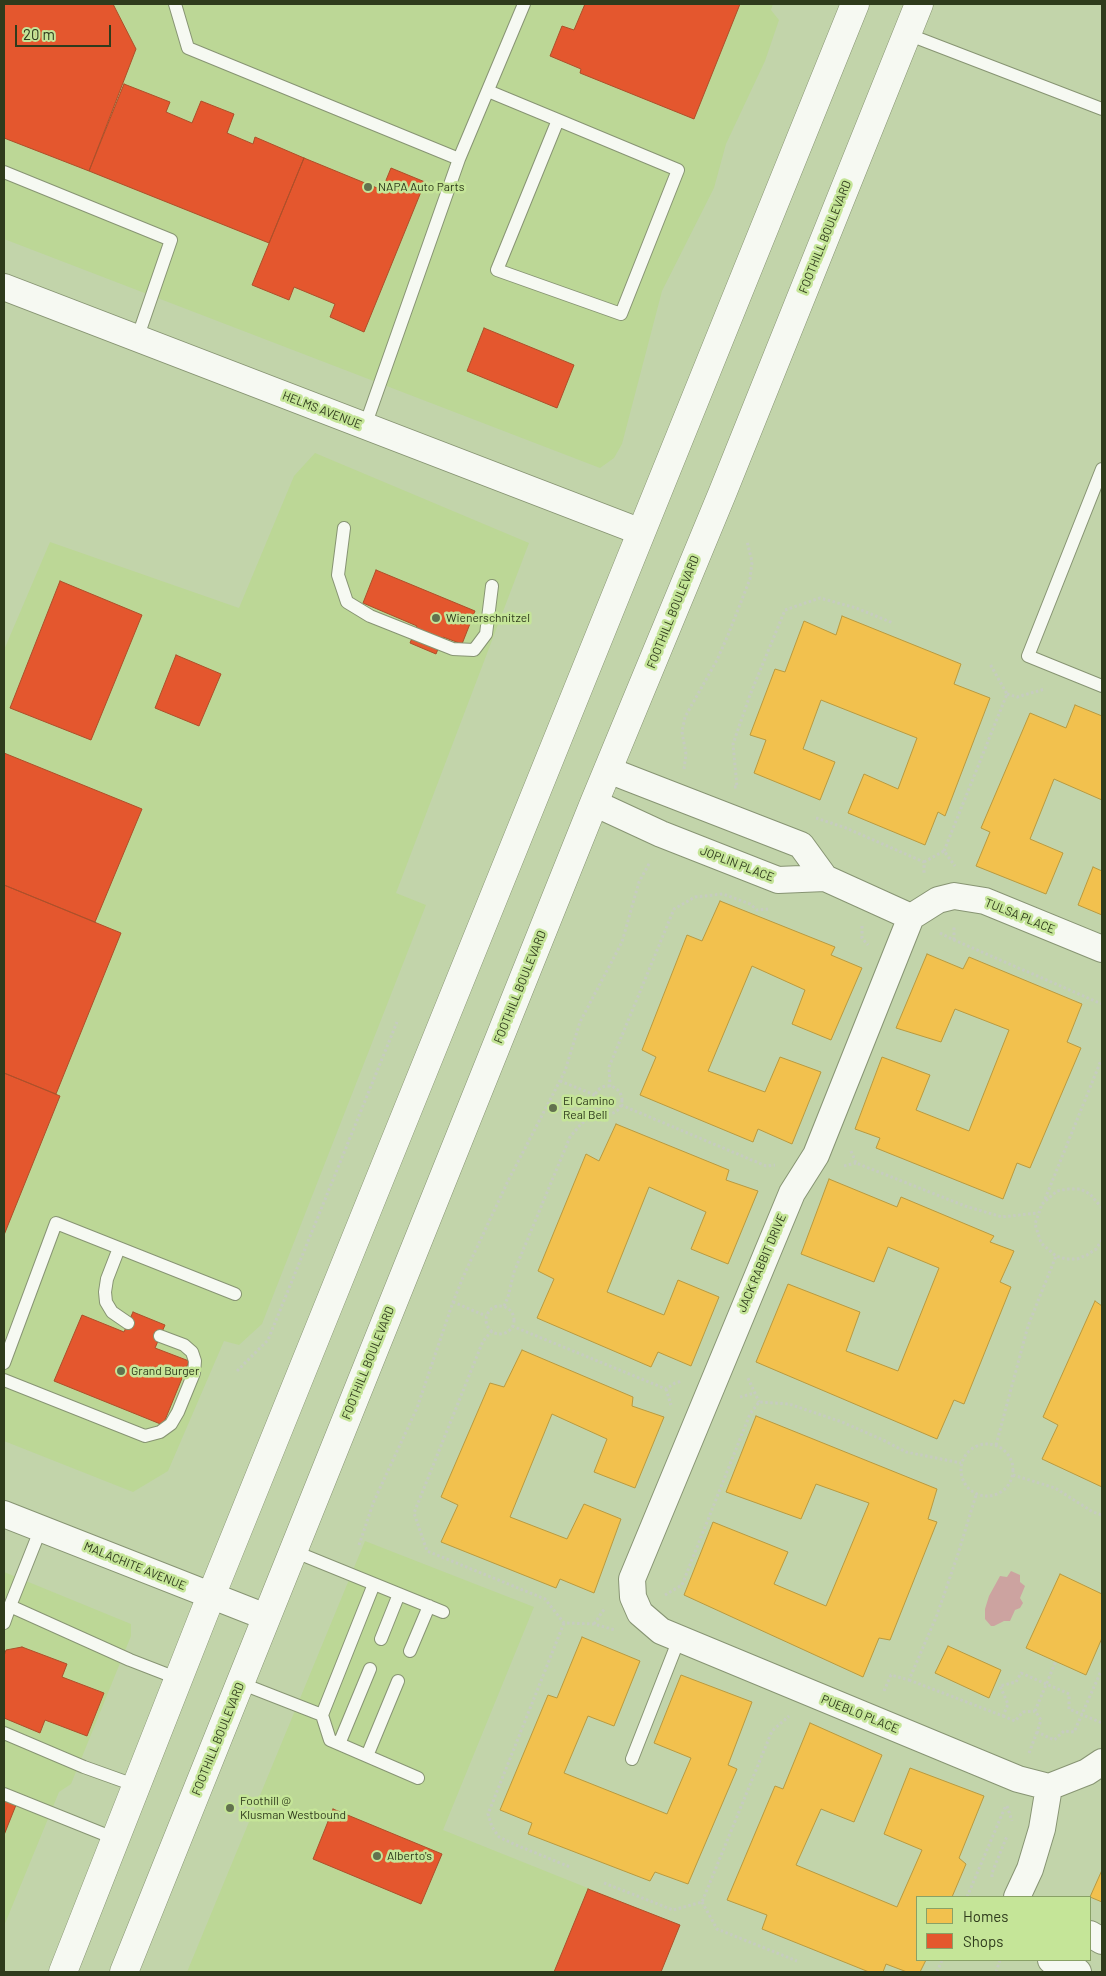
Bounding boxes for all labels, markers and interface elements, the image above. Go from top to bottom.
scale bar [18,15,114,47]
text: 20 m [23,25,55,43]
street label: FOOTHILL BOULEVARD [796,178,854,296]
place label: NAPA Auto Parts [378,180,465,194]
marker: NAPA Auto Parts [362,181,374,193]
street label: HELMS AVENUE [280,388,364,432]
street label: FOOTHILL BOULEVARD [644,553,702,671]
place label: Wienerschnitzel [446,611,530,625]
marker: Wienerschnitzel [430,612,442,624]
street label: JOPLIN PLACE [698,843,776,885]
street label: TULSA PLACE [983,895,1057,937]
street label: FOOTHILL BOULEVARD [491,928,549,1046]
place label: El Camino Real Bell [563,1094,615,1122]
marker: El Camino Real Bell [547,1102,559,1114]
street label: JACK RABBIT DRIVE [735,1212,789,1314]
street label: FOOTHILL BOULEVARD [339,1304,397,1422]
place label: Grand Burger [131,1364,199,1378]
marker: Grand Burger [115,1365,127,1377]
street label: MALACHITE AVENUE [82,1539,188,1593]
street label: FOOTHILL BOULEVARD [189,1680,247,1798]
street label: PUEBLO PLACE [819,1692,901,1736]
place label: Foothill @ Klusman Westbound [240,1794,346,1822]
marker: Foothill @ Klusman Westbound [224,1802,236,1814]
place label: Alberto's [387,1849,432,1863]
marker: Alberto's [371,1850,383,1862]
legend [916,1896,1091,1961]
text: Homes [963,1907,1008,1925]
text: Shops [963,1932,1003,1950]

